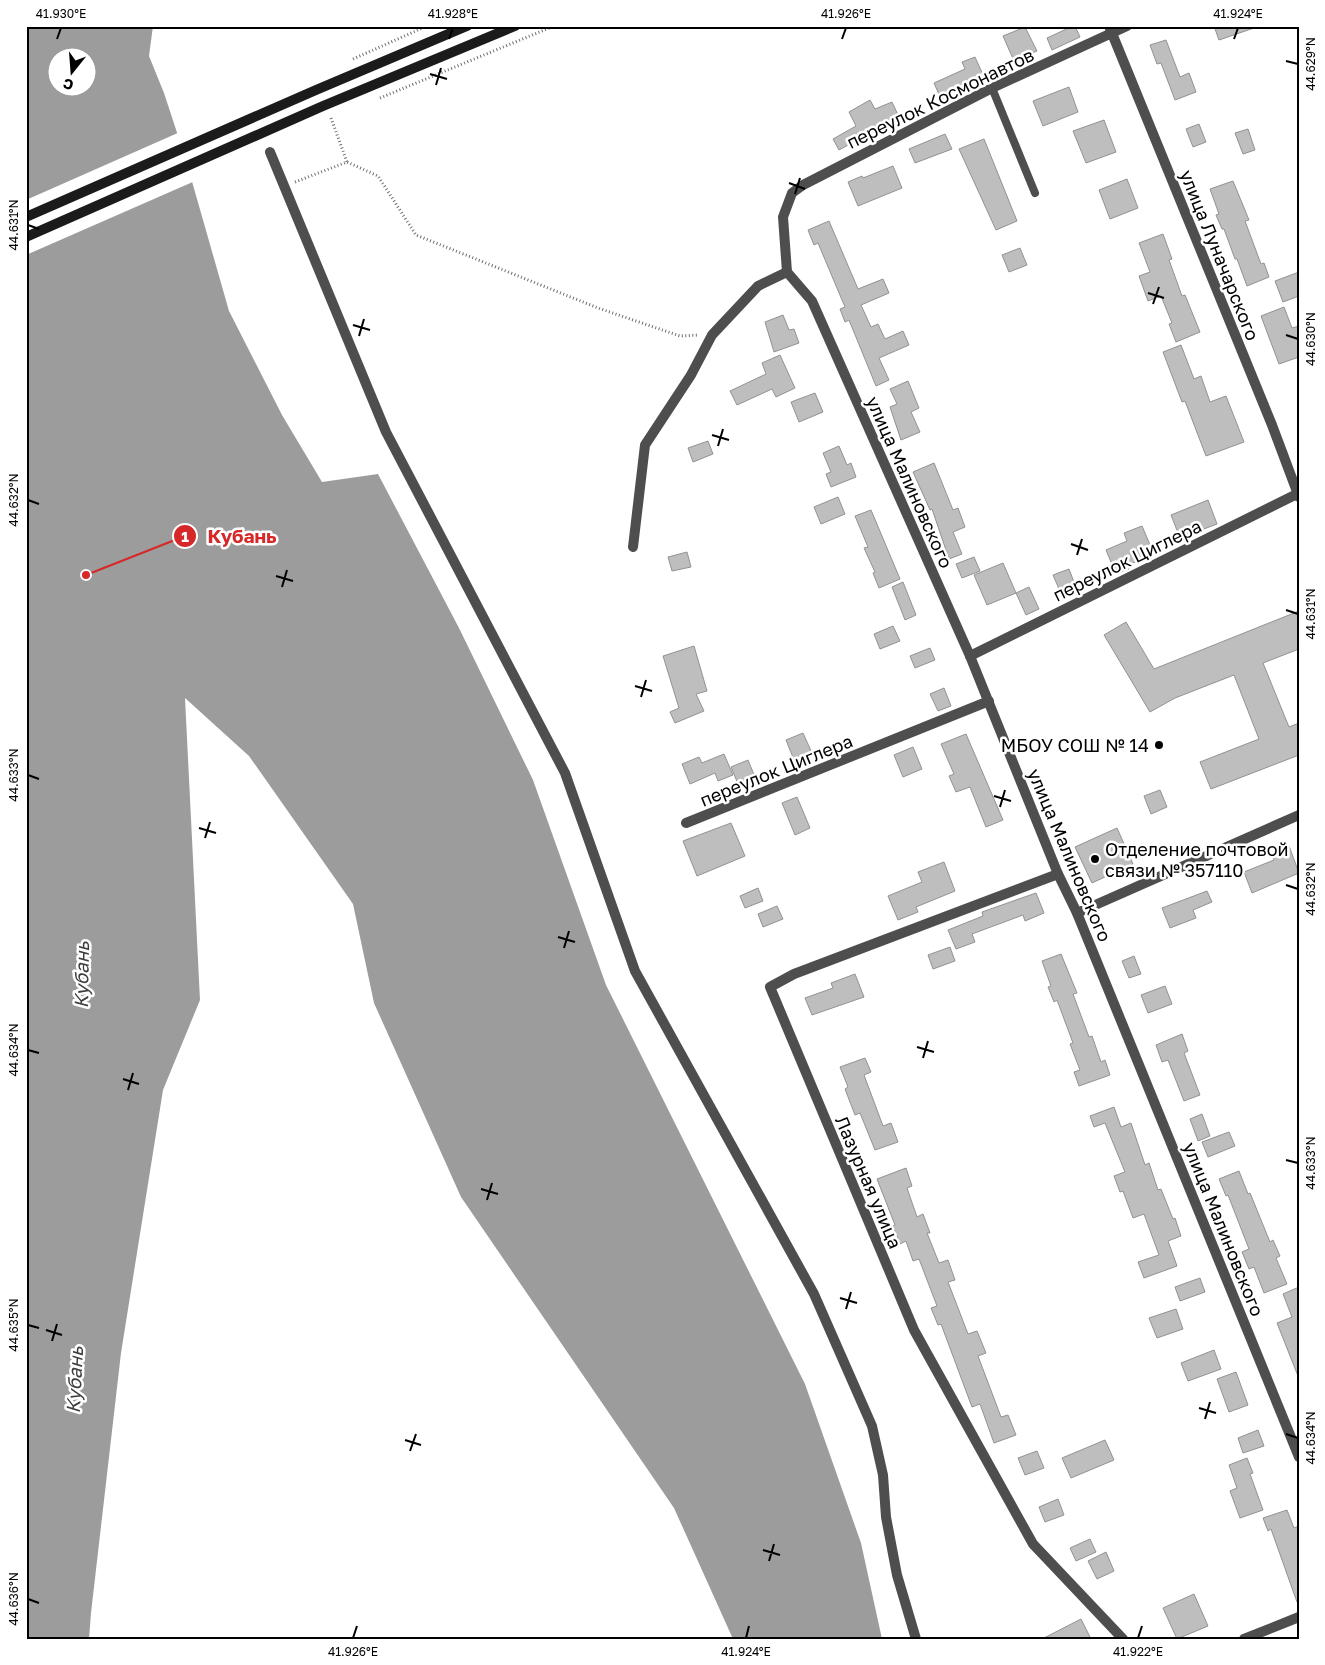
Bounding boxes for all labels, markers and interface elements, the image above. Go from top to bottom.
text: 41.930°E [36,6,86,21]
text: 41.928°E [428,6,478,21]
text: 41.926°E [821,6,871,21]
text: 41.924°E [1213,6,1263,21]
text: 44.629°N [1303,37,1318,91]
street label: переулок Космонавтов [843,43,1037,153]
north arrow [48,48,98,98]
text: С [61,75,75,94]
street label: улица Луначарского [1176,166,1264,344]
text: 44.631°N [6,199,21,251]
text: 44.630°N [1303,312,1318,366]
street label: улица Малиновского [862,393,958,571]
text: 44.632°N [6,473,21,527]
street label: переулок Циглера [1049,514,1205,606]
callout: Кубань [172,519,286,553]
text: Кубань [207,524,277,547]
text: 1 [181,527,189,545]
text: 44.631°N [1303,588,1318,640]
street label: переулок Циглера [696,729,856,811]
place label: МБОУ СОШ № 14 [1001,734,1149,756]
marker: МБОУ СОШ № 14 [1153,739,1165,751]
text: 44.633°N [6,748,21,802]
street label: улица Малиновского [1024,765,1116,945]
place label: Отделение почтовой связи № 357110 [1105,838,1288,881]
marker: Отделение почтовой связи № 357110 [1089,853,1101,865]
text: 44.632°N [1303,862,1318,916]
water label: Кубань [69,940,93,1009]
text: 44.634°N [6,1023,21,1077]
street label: Лазурная улица [831,1112,907,1252]
text: 44.633°N [1303,1136,1318,1190]
street label: улица Малиновского [1179,1139,1269,1319]
text: 44.635°N [6,1298,21,1352]
water label: Кубань [61,1345,87,1414]
text: 44.634°N [1303,1411,1318,1465]
text: 44.636°N [6,1572,21,1626]
text: 41.926°E [328,1644,378,1659]
text: 41.924°E [721,1644,771,1659]
text: 41.922°E [1113,1644,1163,1659]

